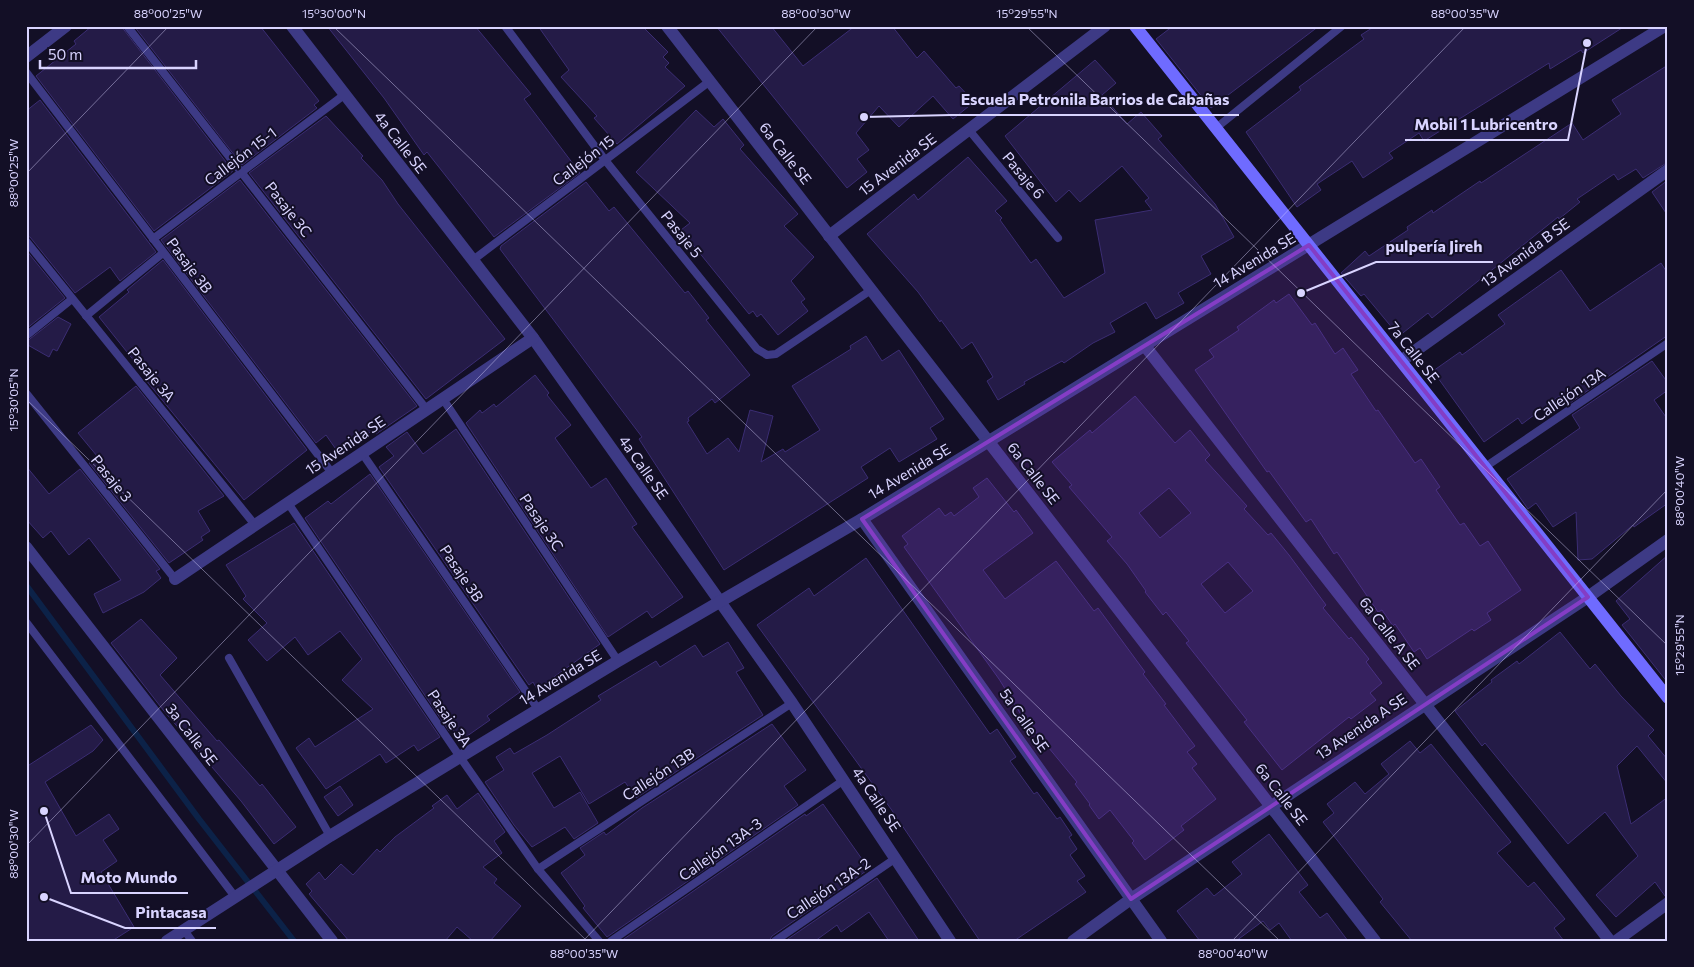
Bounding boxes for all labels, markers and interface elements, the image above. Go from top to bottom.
text: 88°00'25"W [134,6,202,20]
text: 15°30'00"N [302,6,366,20]
text: 88°00'30"W [781,6,851,20]
text: 15°29'55"N [996,6,1058,20]
text: 88°00'35"W [1431,6,1499,20]
scale bar [40,38,196,70]
text: 50 m [48,45,82,63]
callout: Escuela Petronila Barrios de Cabañas [951,84,1239,115]
text: Escuela Petronila Barrios de Cabañas [961,89,1229,108]
street label: 4a Calle SE [371,107,431,177]
callout: Mobil 1 Lubricentro [1405,109,1568,140]
text: Mobil 1 Lubricentro [1414,114,1558,133]
street label: 6a Calle SE [756,118,816,188]
street label: Callejón 15-1 [200,123,280,189]
street label: 15 Avenida SE [855,129,939,199]
street label: Callejón 15 [548,131,618,189]
text: 88°00'25"W [6,139,20,207]
street label: Pasaje 6 [999,148,1049,202]
street label: Pasaje 3C [262,178,316,240]
street label: Pasaje 5 [658,207,706,261]
street label: 13 Avenida B SE [1477,214,1573,290]
street label: 14 Avenida SE [1210,228,1299,292]
callout: pulpería Jireh [1376,231,1493,262]
street label: Pasaje 3B [163,234,217,297]
text: pulpería Jireh [1385,236,1483,255]
street label: 7a Calle SE [1385,318,1443,386]
street label: Pasaje 3A [125,343,179,405]
street label: Callejón 13A [1530,363,1608,425]
text: 15°30'05"N [6,368,20,432]
street label: 15 Avenida SE [302,412,388,478]
street label: 4a Calle SE [615,432,673,503]
street label: 6a Calle SE [1004,438,1064,508]
street label: 14 Avenida SE [865,439,954,503]
street label: Pasaje 3 [88,451,136,505]
text: 88°00'40"W [1672,456,1686,526]
street label: Pasaje 3C [516,490,568,554]
street label: Pasaje 3B [436,541,488,605]
street label: 6a Calle A SE [1356,593,1424,673]
text: 15°29'55"N [1672,614,1686,676]
street label: 14 Avenida SE [516,645,605,709]
street label: 5a Calle SE [997,685,1054,755]
street label: Pasaje 3A [424,686,476,750]
street label: 13 Avenida A SE [1312,689,1410,763]
street label: 3a Calle SE [162,699,222,769]
street label: Callejón 13B [618,744,698,804]
street label: 6a Calle SE [1252,759,1312,829]
street label: 4a Calle SE [849,763,905,835]
text: 88°00'30"W [6,809,20,879]
street label: Callejón 13A-3 [675,814,765,884]
street label: Callejón 13A-2 [783,853,873,923]
callout: Moto Mundo [71,862,188,893]
text: Moto Mundo [81,867,178,886]
callout: Pintacasa [125,897,216,928]
text: Pintacasa [135,902,207,921]
text: 88°00'35"W [550,946,618,960]
text: 88°00'40"W [1198,946,1268,960]

